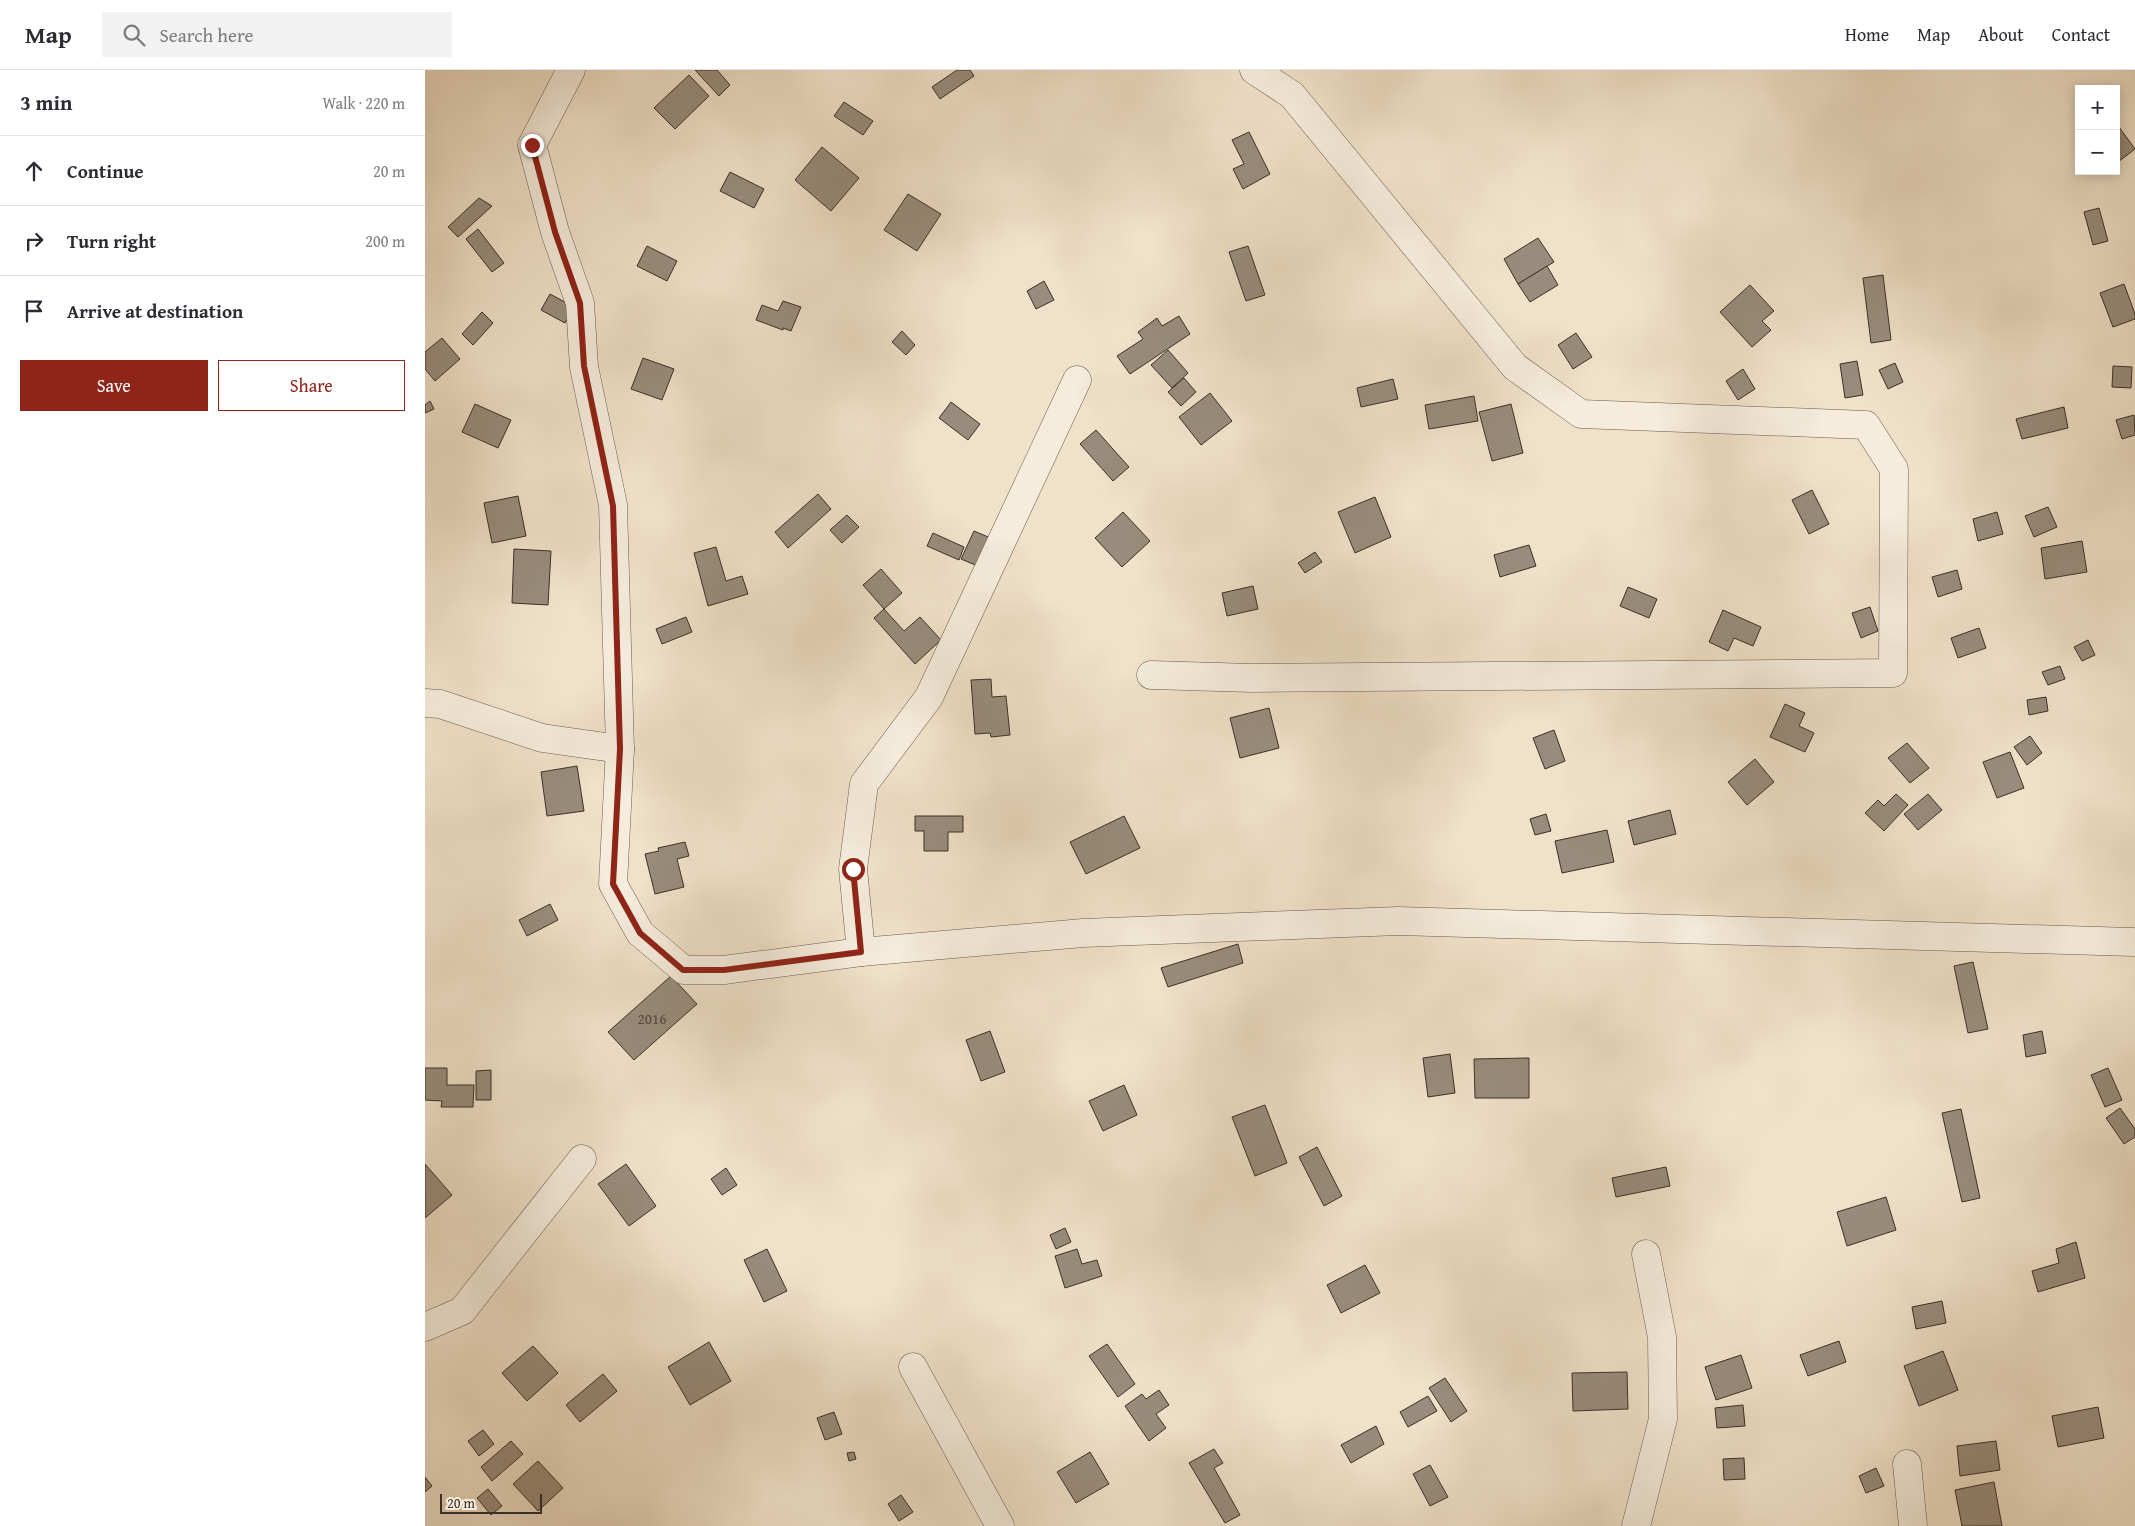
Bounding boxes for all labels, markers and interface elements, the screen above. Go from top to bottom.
search box [102,12,452,57]
text: Map [25,17,72,52]
icon: search [120,21,148,49]
text: Search here [160,21,253,49]
text: Home [1845,21,1889,48]
text: Map [1917,21,1950,48]
text: About [1978,21,2024,48]
text: Contact [2052,21,2110,48]
map controls [2075,85,2120,175]
button: + [2075,85,2120,130]
text: 3 min [20,87,72,118]
text: Walk · 220 m [322,91,405,115]
button: − [2075,130,2120,175]
route end [521,134,544,157]
icon: ahead [20,157,48,185]
text: Continue [67,157,144,185]
text: 20 m [373,159,405,183]
icon: right [20,227,48,255]
text: Turn right [67,227,156,255]
text: 200 m [365,229,405,253]
icon: arrive [20,297,48,325]
text: Arrive at destination [67,297,243,325]
button: Save [20,360,208,411]
button: Share [218,360,405,411]
route start [842,858,865,881]
house number: 2016 [638,1008,666,1029]
scale bar [440,1491,543,1514]
text: 20 m [447,1493,475,1513]

